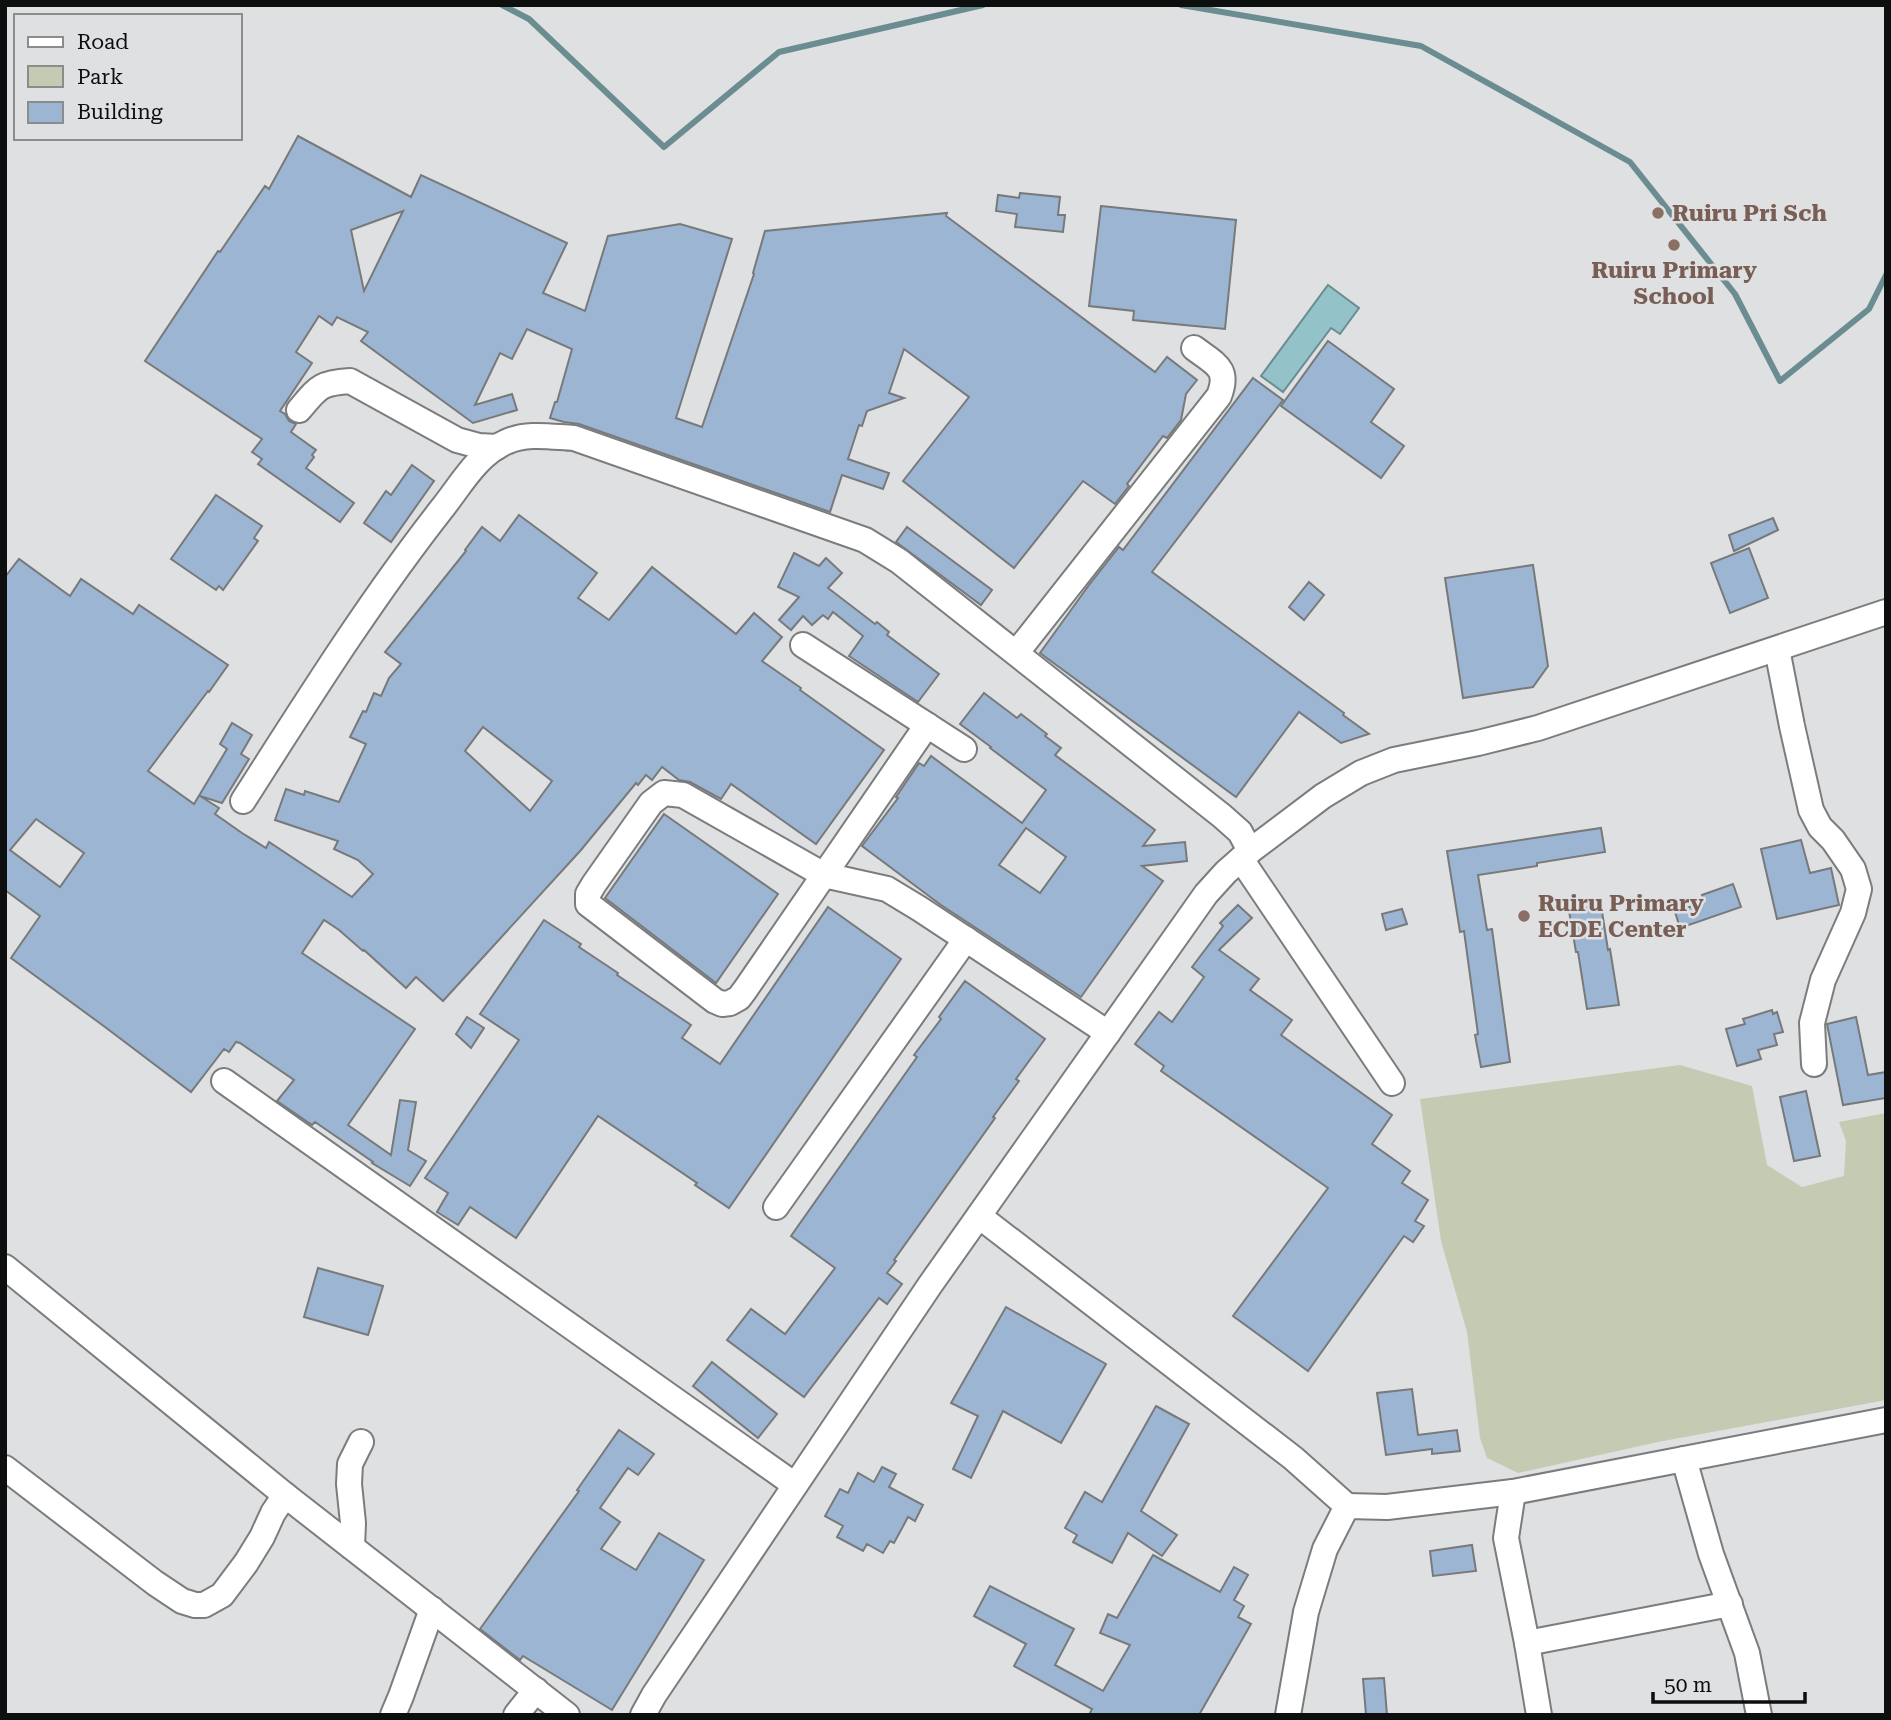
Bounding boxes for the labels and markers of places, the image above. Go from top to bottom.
place label: Ruiru Pri Sch [1672,200,1827,227]
marker: Ruiru Pri Sch [1650,205,1666,221]
marker: Ruiru Primary School [1666,237,1682,253]
place label: Ruiru Primary School [1591,257,1757,310]
place label: Ruiru Primary ECDE Center [1538,890,1704,943]
marker: Ruiru Primary ECDE Center [1516,908,1532,924]

